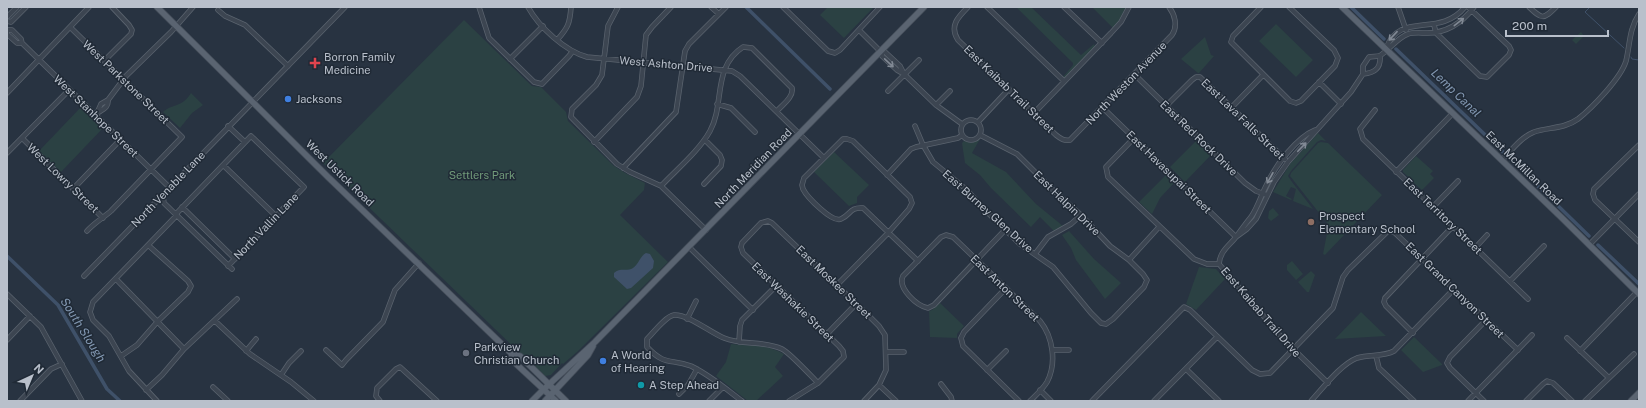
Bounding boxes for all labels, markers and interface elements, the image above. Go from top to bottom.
scale bar [1506,12,1608,38]
one-way arrow [1453,18,1464,27]
text: 200 m [1512,19,1547,33]
one-way arrow [1389,31,1398,42]
street label: West Parkstone Street [80,38,172,126]
street label: North Weston Avenue [1083,39,1169,127]
street label: East Kaibab Trail Street [961,43,1057,135]
place label: Borron Family Medicine [324,51,395,76]
street label: West Ashton Drive [619,54,713,74]
marker: Borron Family Medicine [309,57,321,69]
one-way arrow [884,58,894,67]
water label: Lemp Canal [1428,66,1484,120]
street label: West Stanhope Street [51,73,141,159]
street label: East Lava Falls Street [1199,76,1287,162]
place label: Jacksons [296,93,342,105]
marker: Jacksons [283,94,293,104]
street label: East Red Rock Drive [1158,98,1240,178]
street label: North Meridian Road [712,126,794,210]
street label: East Havasupai Street [1124,128,1214,216]
street label: East McMillan Road [1484,129,1564,207]
street label: West Ustick Road [304,138,376,208]
street label: West Lowry Street [25,141,101,215]
one-way arrow [1298,142,1307,152]
street label: North Venable Lane [129,149,207,229]
street label: East Burney Glen Drive [940,167,1036,255]
street label: East Halpin Drive [1031,168,1103,238]
park label: Settlers Park [449,169,515,181]
one-way arrow [1265,172,1273,184]
street label: East Territory Street [1401,176,1485,256]
street label: North Vallin Lane [231,190,301,262]
place label: Prospect Elementary School [1319,210,1416,235]
marker: Prospect Elementary School [1306,217,1316,227]
street label: East Grand Canyon Street [1403,240,1507,340]
street label: East Moskee Street [794,243,874,321]
street label: East Anton Street [968,252,1042,324]
street label: East Washakie Street [750,260,836,344]
street label: East Kaibab Trail Drive [1219,265,1303,359]
water label: South Slough [58,295,109,365]
place label: Parkview Christian Church [474,341,559,366]
marker: Parkview Christian Church [461,348,471,358]
place label: A World of Hearing [611,349,665,374]
north arrow [12,356,52,396]
marker: A World of Hearing [598,356,608,366]
text: N [32,362,46,376]
place label: A Step Ahead [649,379,719,391]
marker: A Step Ahead [636,380,646,390]

